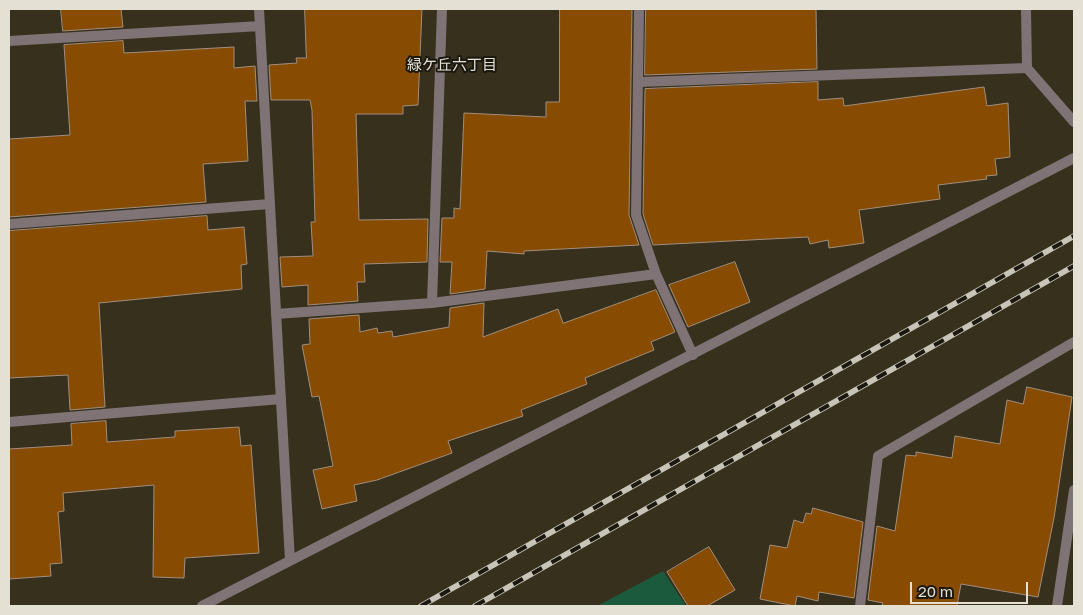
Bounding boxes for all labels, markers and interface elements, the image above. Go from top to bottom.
district label: 緑ケ丘六丁目 [407,56,497,74]
scale bar [913,572,1030,604]
text: 20 m [918,582,953,600]

